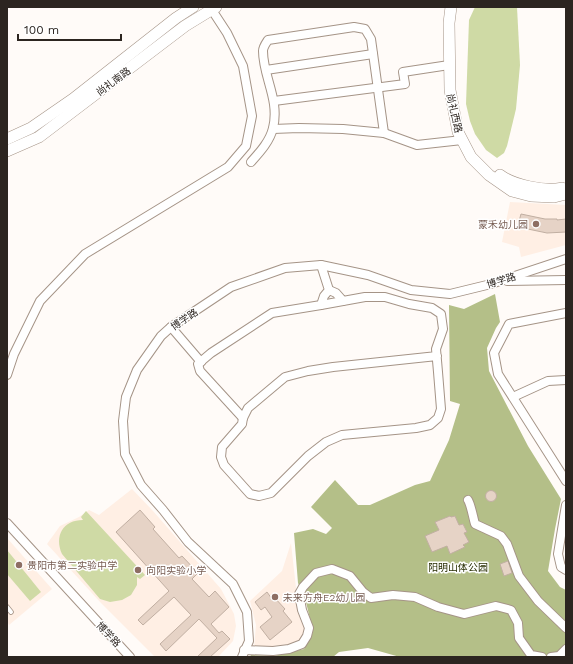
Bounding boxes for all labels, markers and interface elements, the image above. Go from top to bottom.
scale bar [18,16,121,42]
text: 100 m [24,23,59,37]
street label: 尚礼南路 [94,65,133,98]
street label: 尚礼西路 [445,92,464,134]
place label: 蒙禾幼儿园 [478,219,528,230]
marker: 蒙禾幼儿园 [531,219,541,229]
street label: 博学路 [485,271,517,290]
street label: 博学路 [169,306,200,332]
marker: 贵阳市第二实验中学 [14,560,24,570]
place label: 贵阳市第二实验中学 [27,560,117,571]
park label: 阳明山体公园 [428,562,488,573]
marker: 向阳实验小学 [133,565,143,575]
place label: 向阳实验小学 [146,565,206,576]
marker: 未来方舟E2幼儿园 [270,592,280,602]
place label: 未来方舟E2幼儿园 [283,592,365,603]
street label: 博学路 [94,620,123,649]

